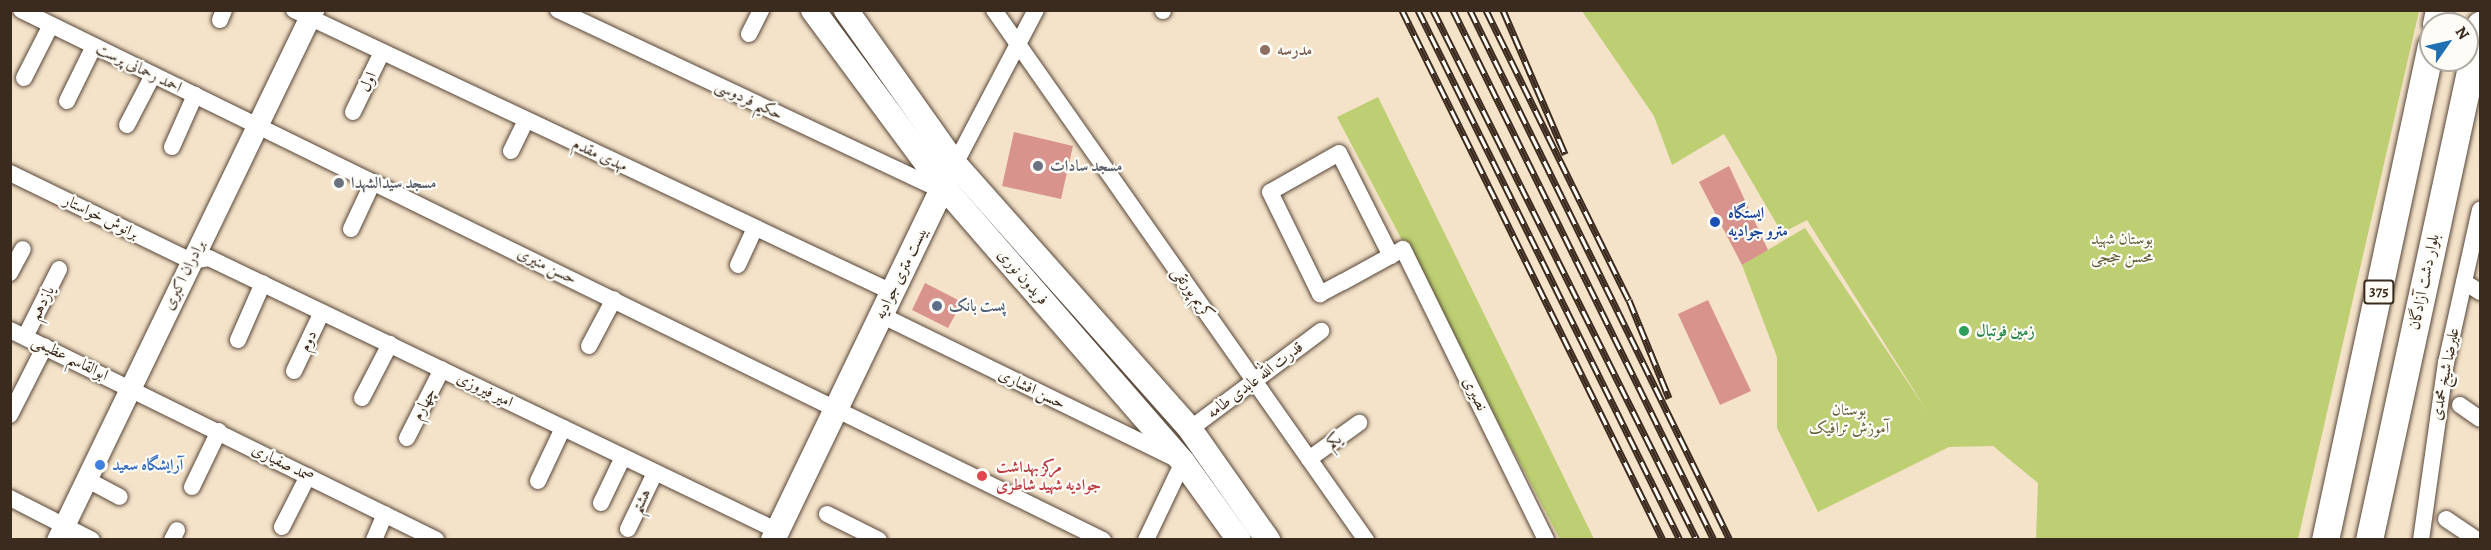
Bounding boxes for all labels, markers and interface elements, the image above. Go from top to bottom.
north arrow [2419,12,2479,72]
text: N [2450,22,2475,44]
street label: احمد رحمانی پرست [93,39,185,97]
place label: مدرسه [1277,40,1312,60]
marker: مدرسه [1258,43,1272,57]
street label: اول [355,69,381,95]
street label: حکیم فردوسی [712,76,786,124]
street label: مهدی مقدم [569,134,631,176]
place label: مسجد سادات [1050,156,1122,176]
marker: مسجد سادات [1031,159,1045,173]
place label: مسجد سیدالشهدا [351,173,436,193]
marker: مسجد سیدالشهدا [332,176,346,190]
street label: برانوش خواستار [60,191,142,243]
place label: ایستگاه مترو جوادیه [1728,203,1788,241]
marker: ایستگاه مترو جوادیه [1706,213,1724,231]
street label: بیست متری جوادیه [870,224,932,322]
park label: بوستان شهید محسن حججی [2091,229,2153,267]
street label: بلوار دشت آزادگان [2404,232,2444,332]
street label: برادران اکبری [159,237,209,313]
street label: حسن منیری [514,243,580,289]
street label: فریدون نوری [994,245,1052,309]
street label: کریم پورتقی [1168,263,1218,323]
road number: 375 [2362,280,2396,304]
street label: یازدهم [25,283,59,323]
place label: پست بانک [949,296,1005,316]
marker: پست بانک [930,299,944,313]
place label: زمین فوتبال [1976,321,2035,341]
marker: زمین فوتبال [1957,324,1971,338]
street label: علیرضا شیخ محمدی [2427,326,2463,422]
street label: دوم [295,328,321,354]
street label: ابوالقاسم عظیمی [29,331,111,385]
street label: قدرت الله عابدی طامه [1203,337,1307,423]
street label: حسن افشاری [995,365,1069,413]
street label: امیر فیروزی [454,368,516,412]
street label: نصیری [1458,374,1492,414]
street label: چهارم [408,384,440,424]
park label: بوستان آموزش ترافیک [1809,400,1889,438]
street label: یکم [1323,429,1345,453]
street label: صمد صفیاری [249,440,317,486]
place label: آرایشگاه سعید [112,455,183,475]
place label: مرکز بهداشت جوادیه شهید شاطری [996,457,1101,495]
marker: آرایشگاه سعید [93,458,107,472]
marker: مرکز بهداشت جوادیه شهید شاطری [973,467,991,485]
street label: هشتم [627,485,655,517]

